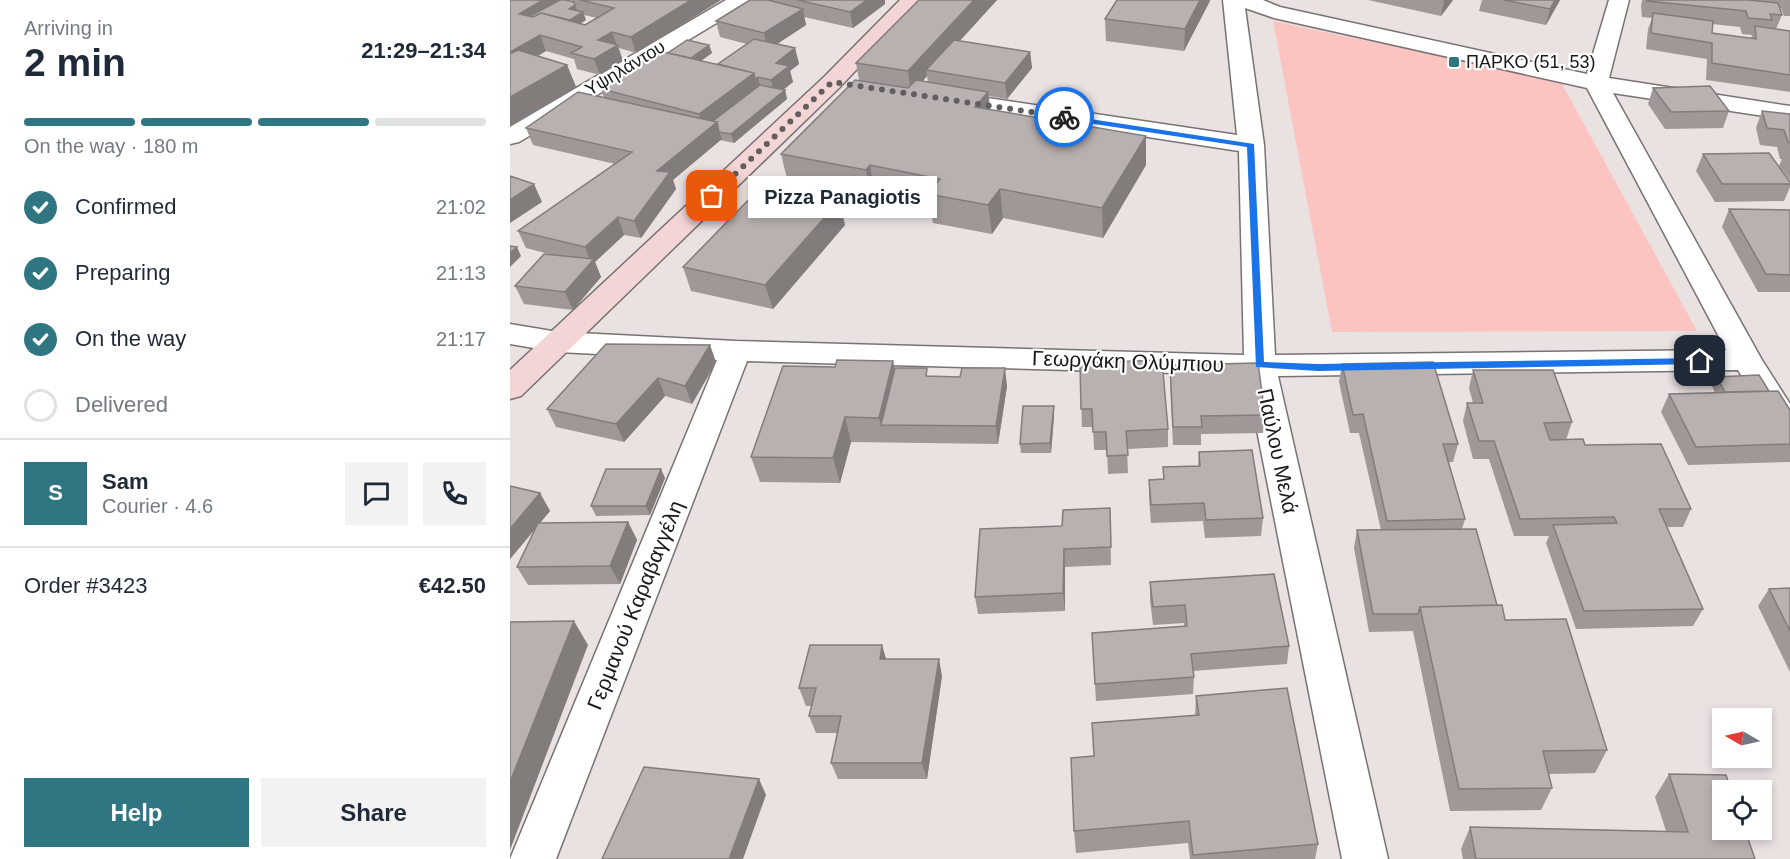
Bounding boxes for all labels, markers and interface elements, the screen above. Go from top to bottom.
text: Arriving in [24,17,113,39]
street label: Υψηλάντου [581,36,669,100]
text: 21:29–21:34 [361,38,486,63]
text: 2 min [24,41,126,84]
place label: ΠΑΡΚΟ (51, 53) [1466,52,1596,72]
marker: ΠΑΡΚΟ (51, 53) [1447,55,1461,69]
courier [1034,87,1094,147]
icon: bike [1048,101,1081,134]
text: On the way · 180 m [24,135,199,157]
pin [686,170,737,221]
callout: Pizza Panagiotis [748,175,937,217]
icon: bag [695,179,728,212]
text: Pizza Panagiotis [764,186,921,208]
icon: check [24,191,57,224]
text: Confirmed [75,194,176,219]
text: 21:02 [436,196,486,218]
icon: check [24,257,57,290]
text: Preparing [75,260,170,285]
text: 21:13 [436,262,486,284]
icon: check [24,323,57,356]
text: On the way [75,326,186,351]
text: 21:17 [436,328,486,350]
pin [1674,335,1725,386]
icon: home [1683,344,1716,377]
street label: Γεωργάκη Ολύμπιου [1032,346,1224,376]
street label: Παύλου Μελά [1254,386,1302,516]
text: Delivered [75,392,168,417]
button: chat [345,462,408,525]
button: phone [423,462,486,525]
text: Sam [102,469,148,494]
text: S [48,480,63,505]
text: Courier · 4.6 [102,495,213,517]
street label: Γερμανού Καραβαγγέλη [583,497,687,713]
text: Order #3423 [24,573,148,598]
text: €42.50 [419,573,486,598]
north arrow [1712,708,1772,768]
map controls [1712,708,1772,840]
button: Help [24,778,249,847]
button: Share [261,778,486,847]
button: locate [1712,780,1772,840]

